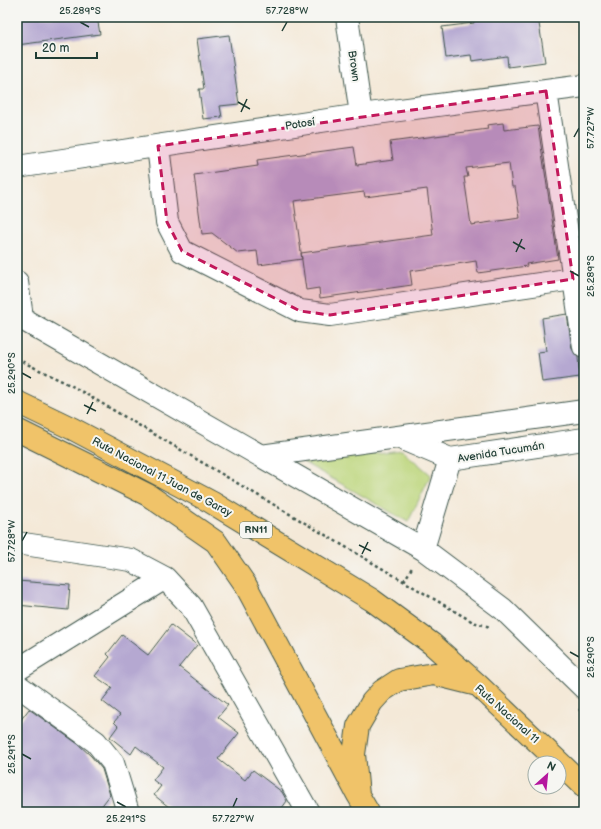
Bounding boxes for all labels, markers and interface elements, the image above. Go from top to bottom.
text: 25.289°S [59,5,101,17]
text: 57.728°W [266,5,308,17]
scale bar [36,34,97,60]
text: 20 m [42,41,69,56]
street label: Brown [345,50,363,82]
text: 57.727°W [585,107,597,149]
street label: Potosí [284,115,316,133]
text: 25.289°S [585,255,597,297]
text: 25.290°S [6,352,18,394]
street label: Ruta Nacional 11 Juan de Garay [90,435,234,520]
street label: Avenida Tucumán [457,439,545,465]
text: 57.728°W [6,520,18,562]
road number: RN11 [240,522,272,538]
text: 25.290°S [585,636,597,678]
street label: Ruta Nacional 11 [472,682,542,746]
text: 25.291°S [6,734,18,774]
north arrow [527,755,567,795]
text: N [545,759,558,774]
text: 25.291°S [106,813,146,825]
text: 57.727°W [212,813,254,825]

